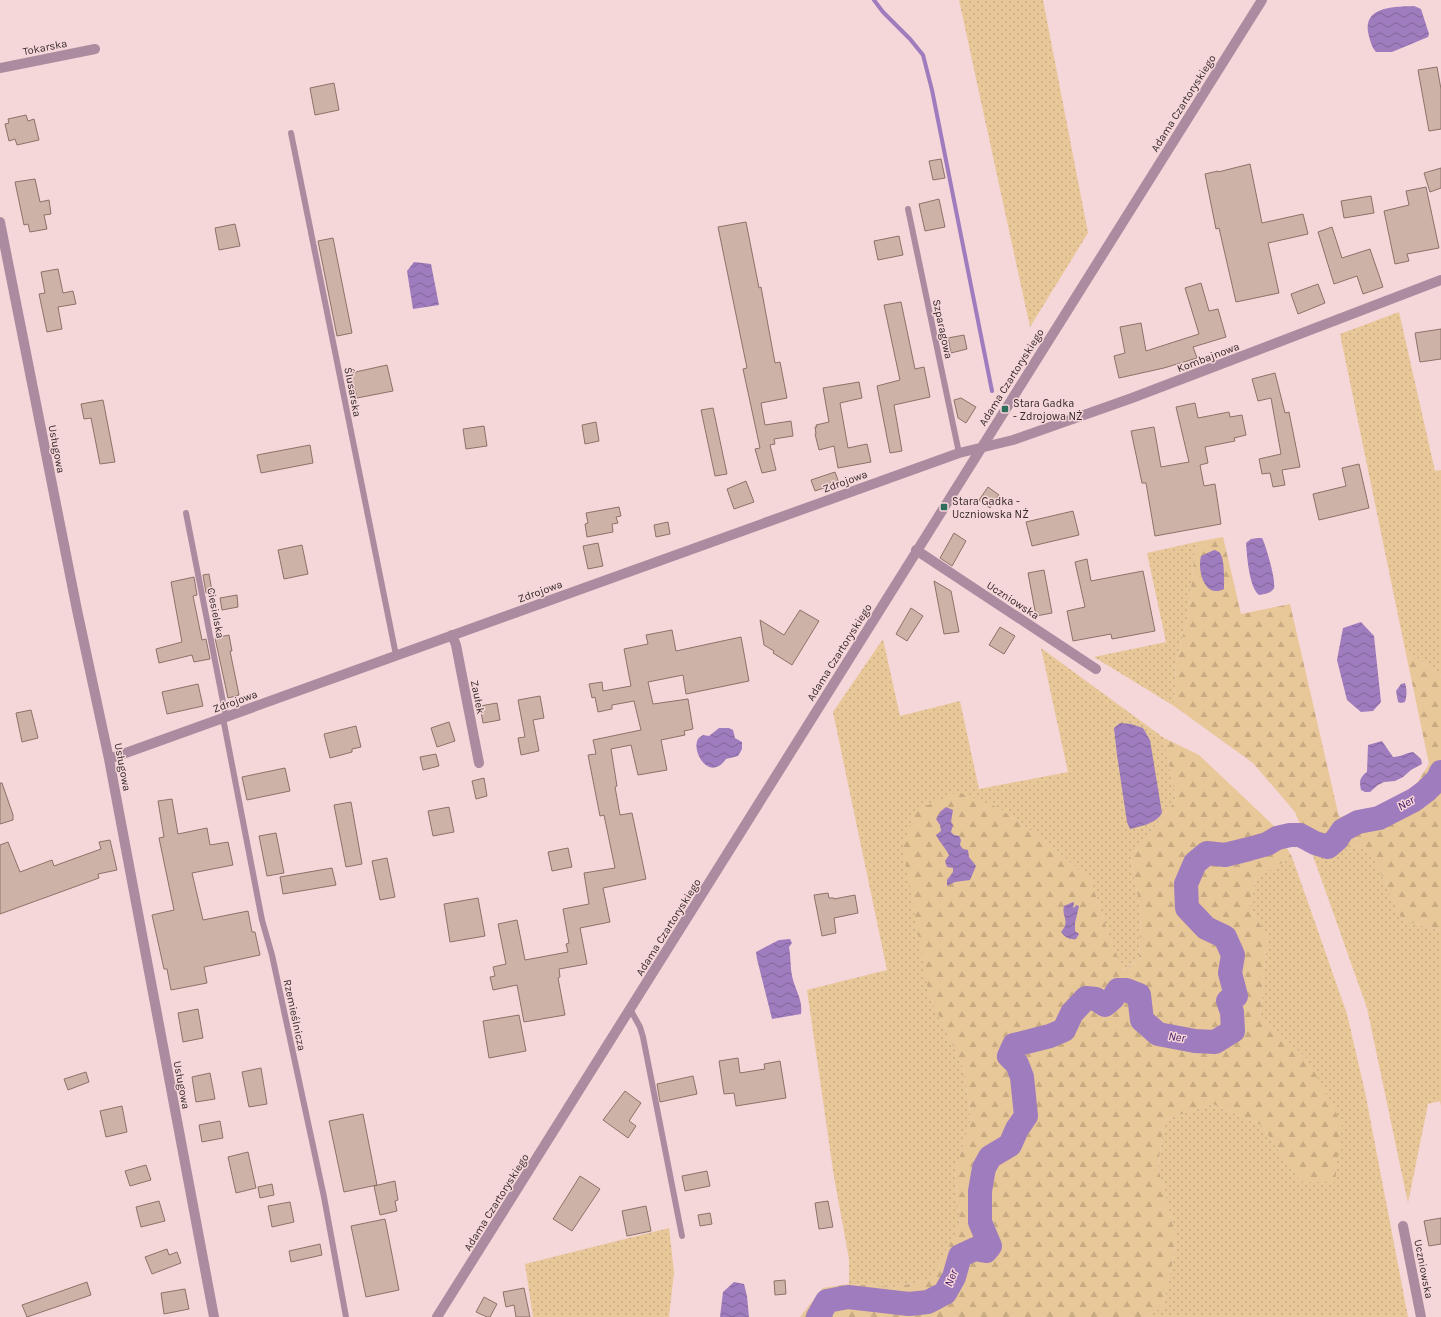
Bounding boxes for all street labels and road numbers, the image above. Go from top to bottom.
street label: Tokarska [22,37,68,58]
street label: Adama Czartoryskiego [1148,52,1219,154]
street label: Szparagowa [930,298,955,360]
street label: Adama Czartoryskiego [976,326,1047,428]
street label: Kombajnowa [1175,340,1241,375]
street label: Ślusarska [341,366,366,418]
street label: Usługowa [45,424,68,474]
street label: Zdrojowa [821,467,869,496]
street label: Zdrojowa [516,577,564,606]
street label: Uczniowska [984,579,1041,622]
street label: Ciesielska [204,587,227,640]
street label: Adama Czartoryskiego [804,601,875,703]
street label: Zaułek [468,679,487,715]
street label: Zdrojowa [211,687,259,716]
street label: Usługowa [111,742,134,792]
street label: Adama Czartoryskiego [633,876,704,978]
street label: Rzemieślnicza [281,978,308,1052]
street label: Usługowa [170,1060,193,1110]
street label: Adama Czartoryskiego [461,1151,532,1253]
street label: Uczniowska [1411,1238,1436,1300]

